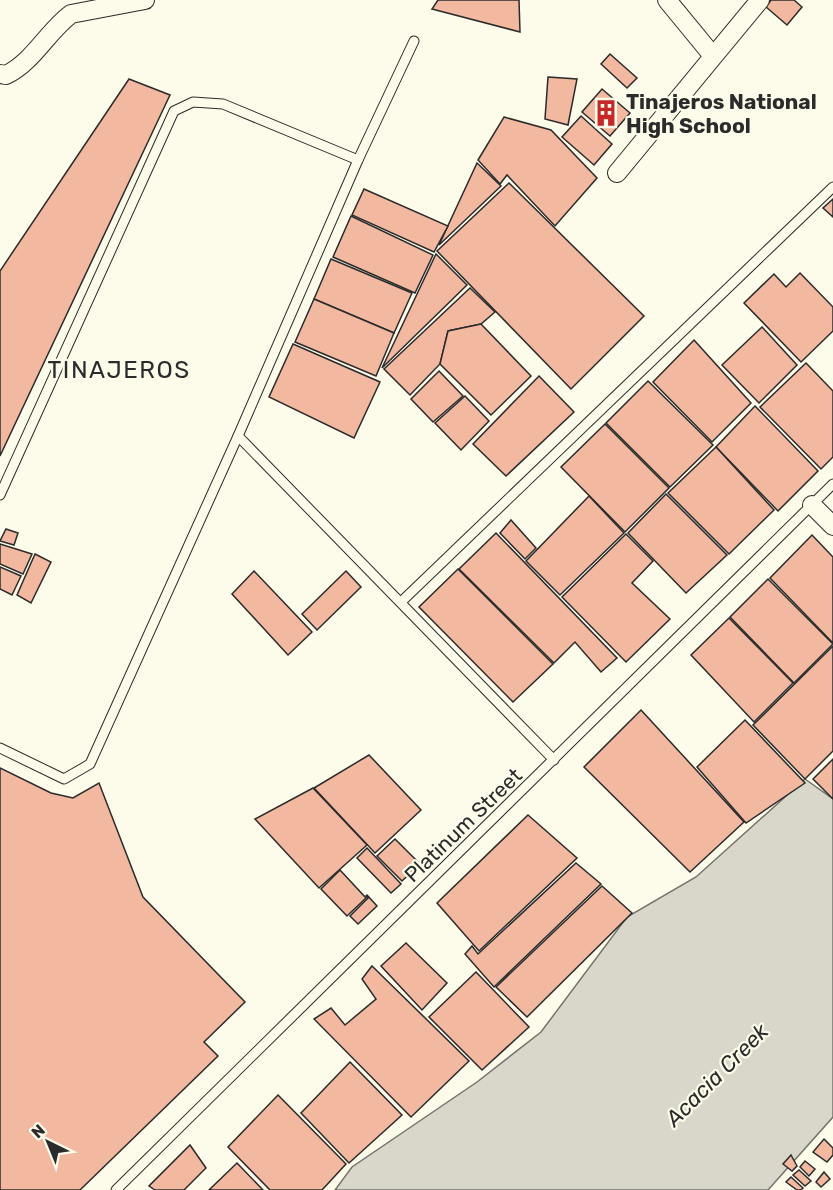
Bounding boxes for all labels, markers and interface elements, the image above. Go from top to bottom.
place label: Tinajeros National High School [626,89,817,138]
building icon: Tinajeros National High School [591,98,621,128]
district label: TINAJEROS [47,356,191,384]
street label: Platinum Street [399,763,527,887]
water label: Acacia Creek [659,1018,774,1133]
north arrow [18,1112,78,1172]
text: N [27,1121,49,1142]

